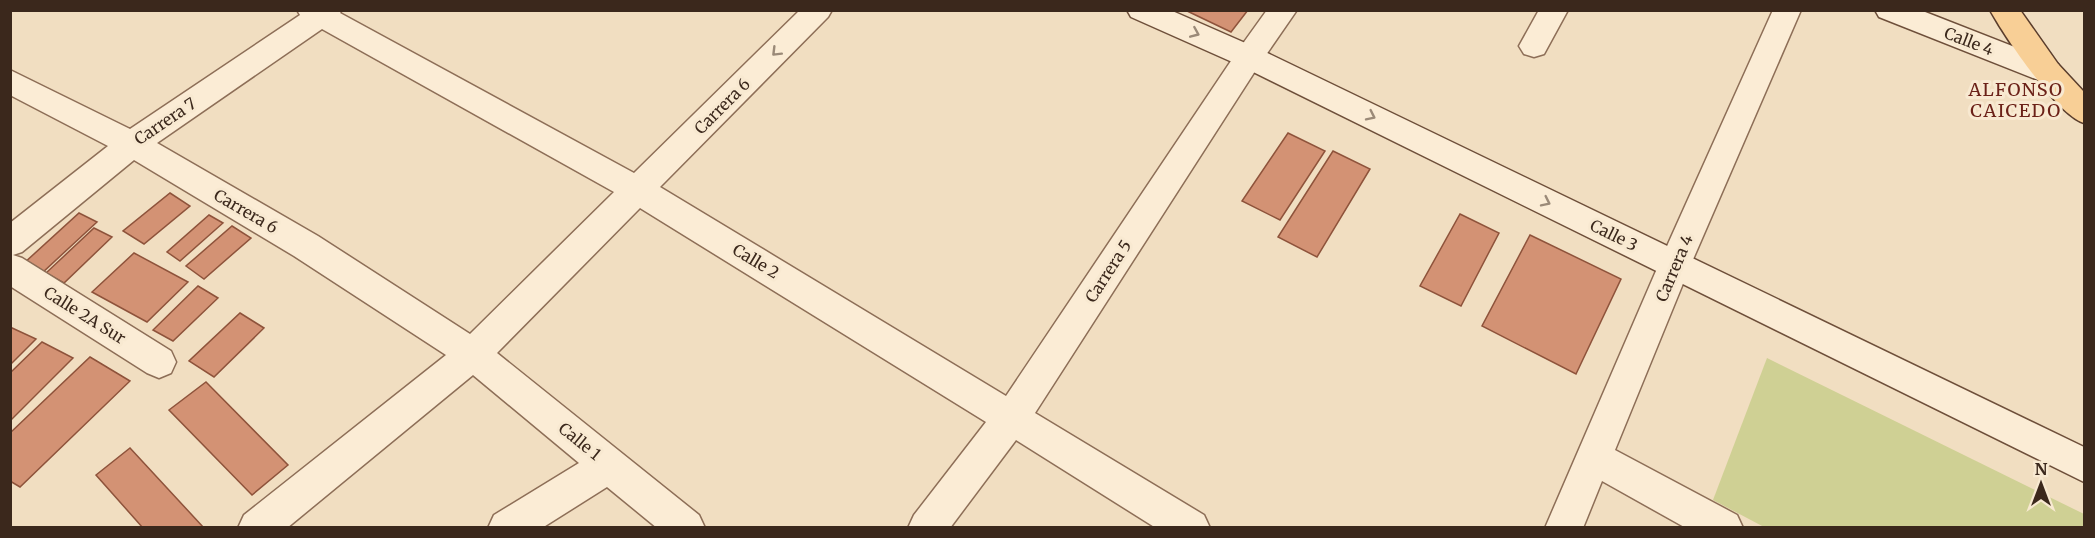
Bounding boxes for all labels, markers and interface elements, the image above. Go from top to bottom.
street label: Calle 4 [1942,22,1997,60]
one-way arrow [1188,26,1199,38]
one-way arrow [773,44,784,55]
street label: Carrera 6 [690,74,754,138]
district label: ALFONSO CAICEDO [1967,78,2064,122]
street label: Carrera 7 [130,93,200,149]
one-way arrow [1365,109,1376,121]
street label: Carrera 6 [210,185,282,237]
one-way arrow [1540,194,1551,206]
street label: Calle 3 [1587,215,1641,255]
street label: Carrera 4 [1651,231,1697,304]
street label: Carrera 5 [1080,236,1136,306]
street label: Calle 2 [729,239,783,283]
street label: Calle 2A Sur [40,282,130,348]
street label: Calle 1 [555,418,605,464]
north arrow [2011,454,2071,514]
text: N [2035,459,2048,479]

